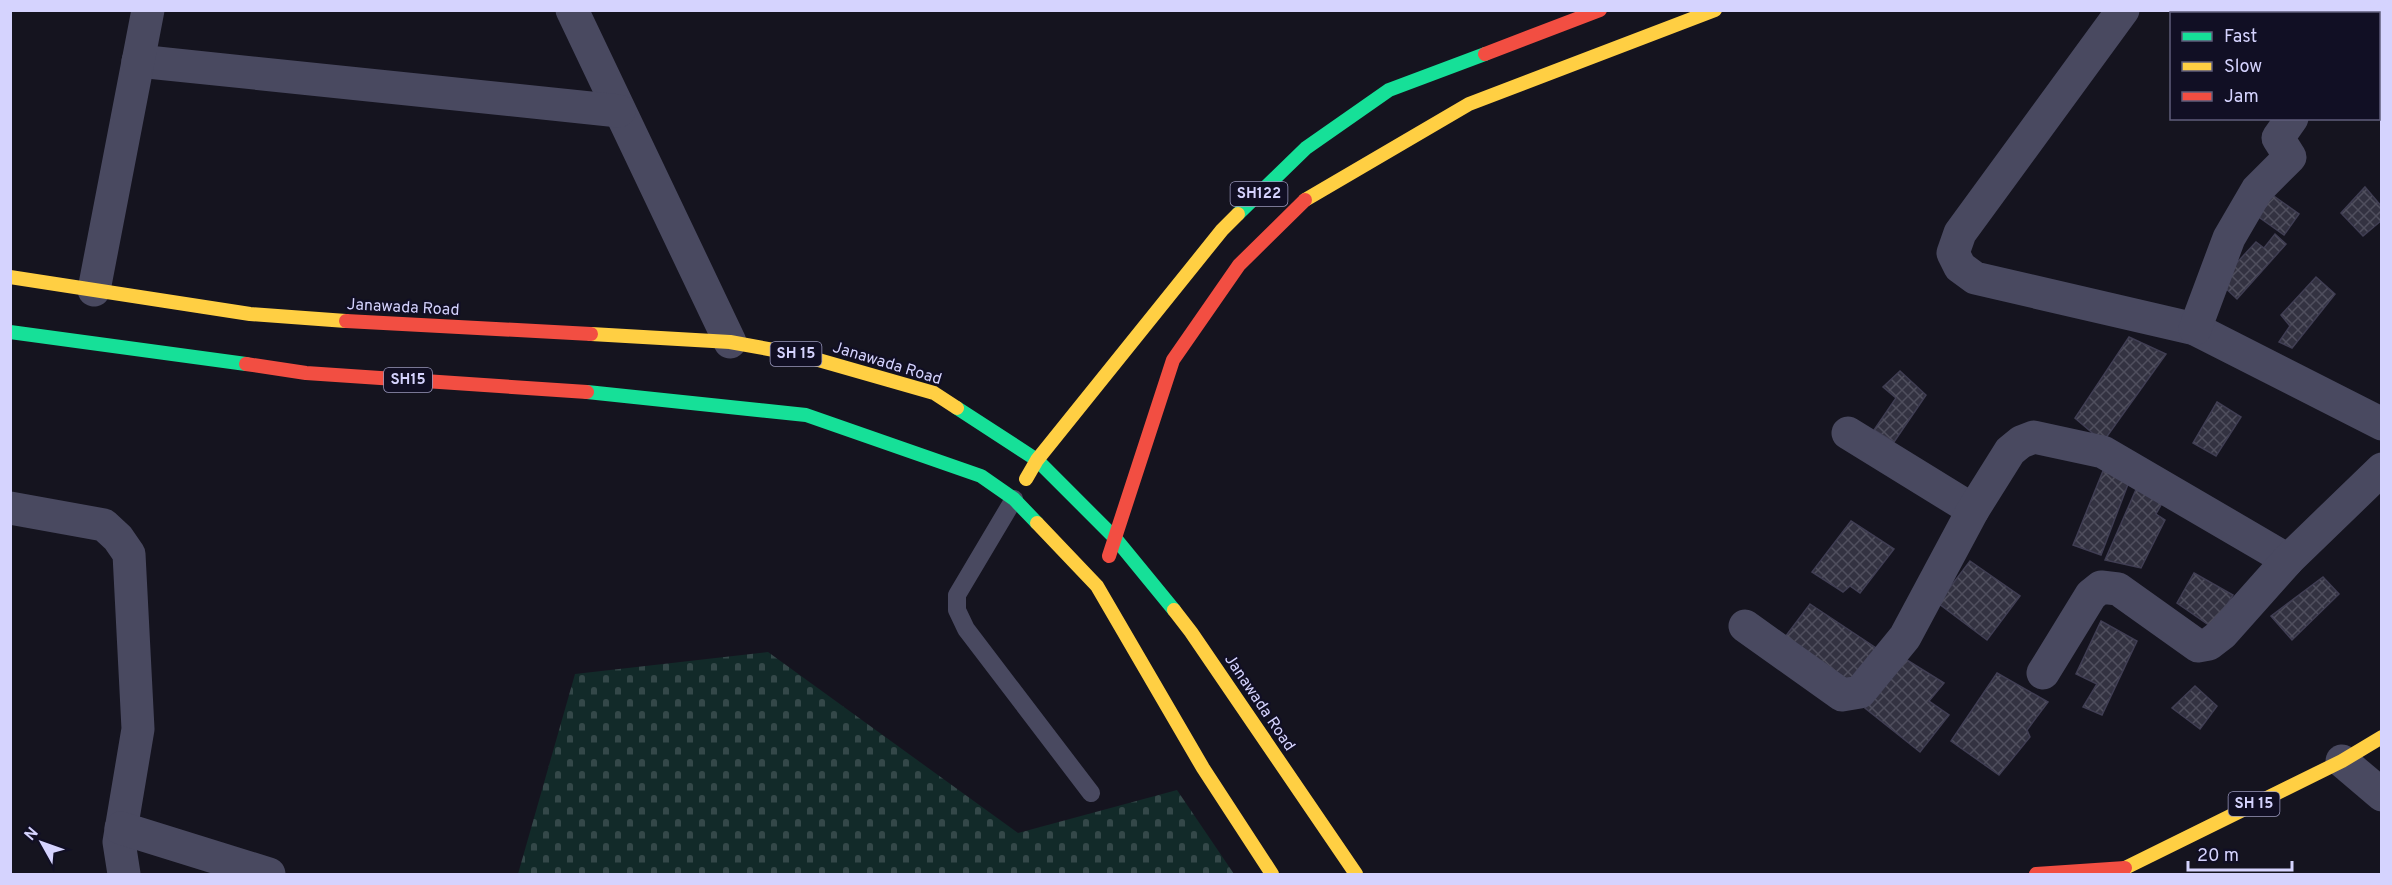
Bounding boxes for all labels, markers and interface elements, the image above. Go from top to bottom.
legend [2170,12,2380,120]
text: Fast [2224,26,2257,49]
text: Slow [2224,56,2262,79]
text: Jam [2224,86,2259,109]
road number: SH122 [1230,182,1288,206]
street label: Janawada Road [346,295,460,321]
street label: Janawada Road [830,338,944,390]
road number: SH 15 [770,342,822,366]
road number: SH15 [384,368,432,392]
street label: Janawada Road [1219,651,1299,755]
road number: SH 15 [2228,792,2280,816]
north arrow [12,813,72,873]
text: N [21,824,43,845]
scale bar [2188,834,2292,872]
text: 20 m [2197,845,2239,868]

